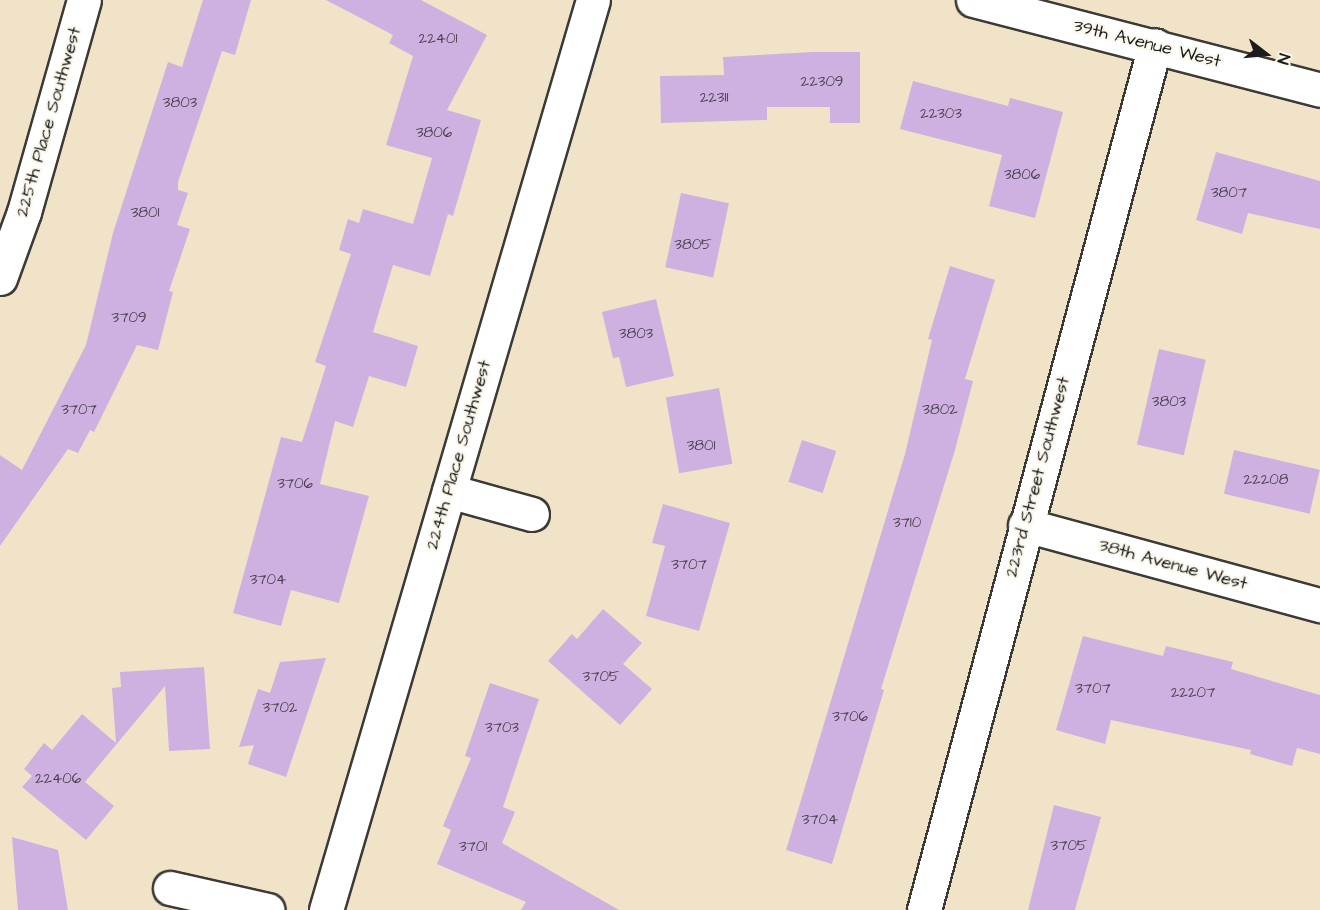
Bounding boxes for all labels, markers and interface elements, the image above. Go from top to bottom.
street label: 39th Avenue West [1071,15,1223,73]
north arrow [1236,24,1296,84]
street label: 225th Place Southwest [12,25,86,219]
house number: 22401 [419,30,457,48]
text: N [1271,51,1295,67]
house number: 22309 [801,73,843,91]
house number: 22311 [700,89,728,107]
house number: 3803 [163,94,197,112]
house number: 22303 [920,105,962,123]
house number: 3806 [416,124,452,142]
house number: 3806 [1004,166,1040,184]
house number: 3807 [1211,184,1247,202]
house number: 3801 [131,204,159,222]
house number: 3805 [674,236,712,254]
house number: 3709 [112,309,146,327]
house number: 3803 [619,325,653,343]
street label: 224th Place Southwest [422,358,496,552]
street label: 223rd Street Southwest [1001,374,1075,580]
house number: 3803 [1152,393,1186,411]
house number: 3707 [61,401,97,419]
house number: 3802 [922,401,958,419]
house number: 3801 [687,437,715,455]
house number: 22208 [1244,471,1288,489]
house number: 3706 [277,475,313,493]
house number: 3710 [893,514,921,532]
street label: 38th Avenue West [1096,535,1250,595]
house number: 3707 [671,556,707,574]
house number: 3704 [250,571,286,589]
house number: 3705 [583,668,619,686]
house number: 3707 [1075,680,1111,698]
house number: 22207 [1171,684,1215,702]
house number: 3702 [263,699,297,717]
house number: 3706 [832,708,868,726]
house number: 3703 [485,719,519,737]
house number: 22406 [35,770,81,788]
house number: 3704 [802,811,838,829]
house number: 3705 [1051,837,1087,855]
house number: 3701 [459,838,487,856]

